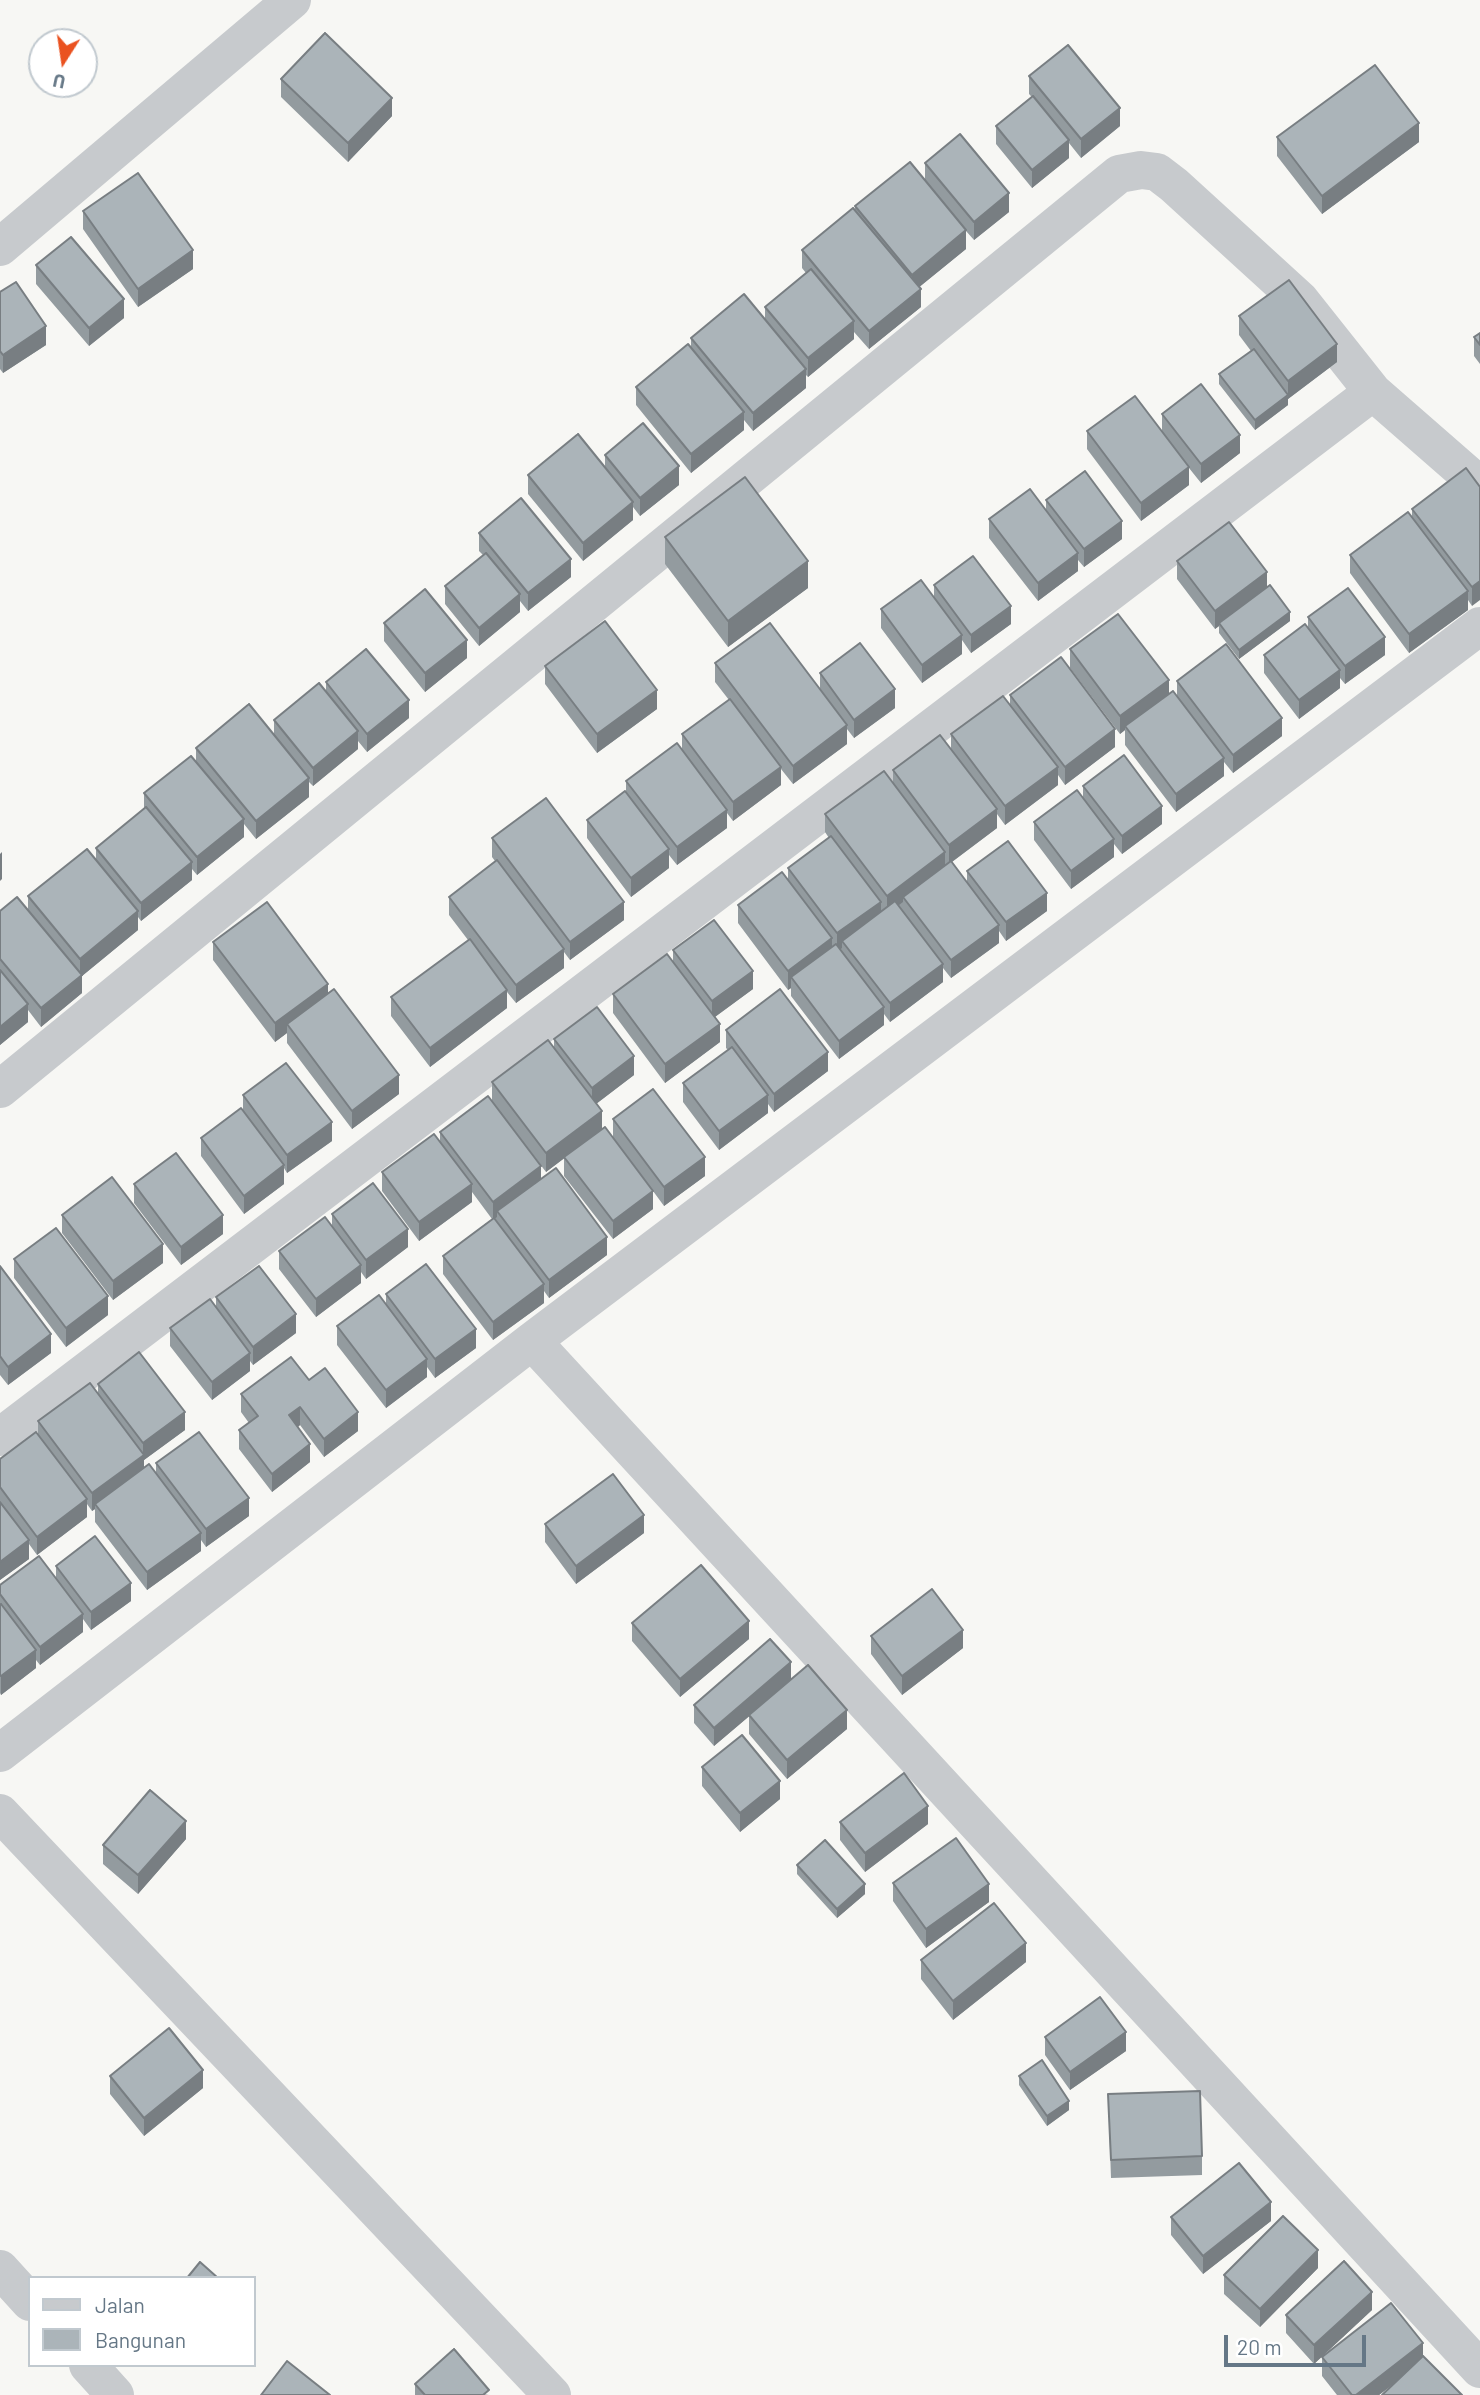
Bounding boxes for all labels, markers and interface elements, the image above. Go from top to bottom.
north arrow [28,28,98,98]
text: U [51,70,67,95]
legend [28,2276,256,2367]
text: Jalan [95,2292,145,2317]
scale bar [1228,2322,1370,2366]
text: Bangunan [95,2327,186,2352]
text: 20 m [1237,2334,1282,2359]

